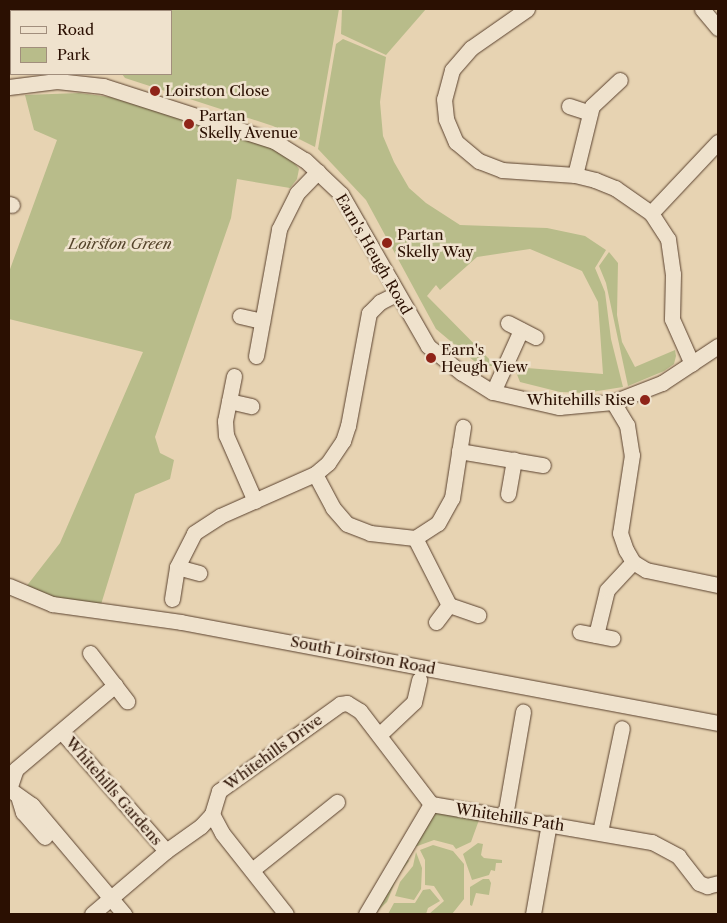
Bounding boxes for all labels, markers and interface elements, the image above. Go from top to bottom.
legend [10,10,172,75]
text: Road [57,20,94,39]
text: Park [57,45,90,64]
place label: Loirston Close [165,82,269,100]
marker: Loirston Close [149,85,161,97]
place label: Partan Skelly Avenue [199,106,299,141]
marker: Partan Skelly Avenue [183,118,195,130]
street label: Earn's Heugh Road [332,191,416,317]
place label: Partan Skelly Way [397,225,475,260]
park label: Loirston Green [68,235,172,253]
marker: Partan Skelly Way [381,237,393,249]
place label: Earn's Heugh View [441,340,528,375]
marker: Earn's Heugh View [425,352,437,364]
place label: Whitehills Rise [527,391,635,409]
marker: Whitehills Rise [639,394,651,406]
street label: South Loirston Road [289,632,437,678]
street label: Whitehills Drive [220,710,326,794]
street label: Whitehills Gardens [62,733,166,849]
street label: Whitehills Path [454,799,566,835]

